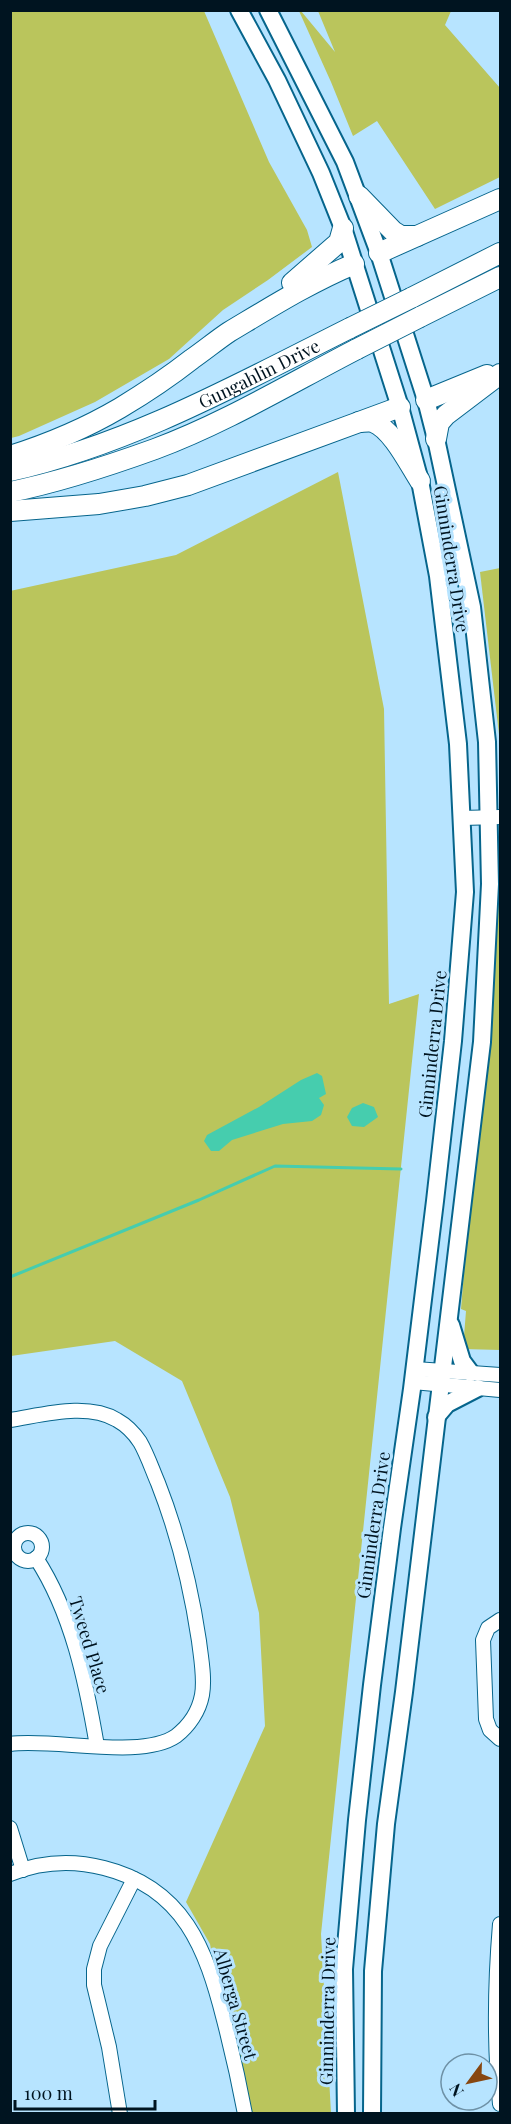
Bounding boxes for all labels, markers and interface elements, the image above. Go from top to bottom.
street label: Gungahlin Drive [194,333,324,414]
street label: Ginninderra Drive [429,484,475,634]
street label: Ginninderra Drive [412,969,452,1119]
street label: Ginninderra Drive [351,1450,395,1600]
street label: Tweed Place [64,1593,116,1697]
street label: Ginninderra Drive [314,1937,340,2085]
street label: Alberga Street [208,1945,264,2063]
north arrow [439,2052,499,2112]
scale bar [15,2073,154,2111]
text: N [444,2080,468,2101]
text: 100 m [24,2081,73,2105]

